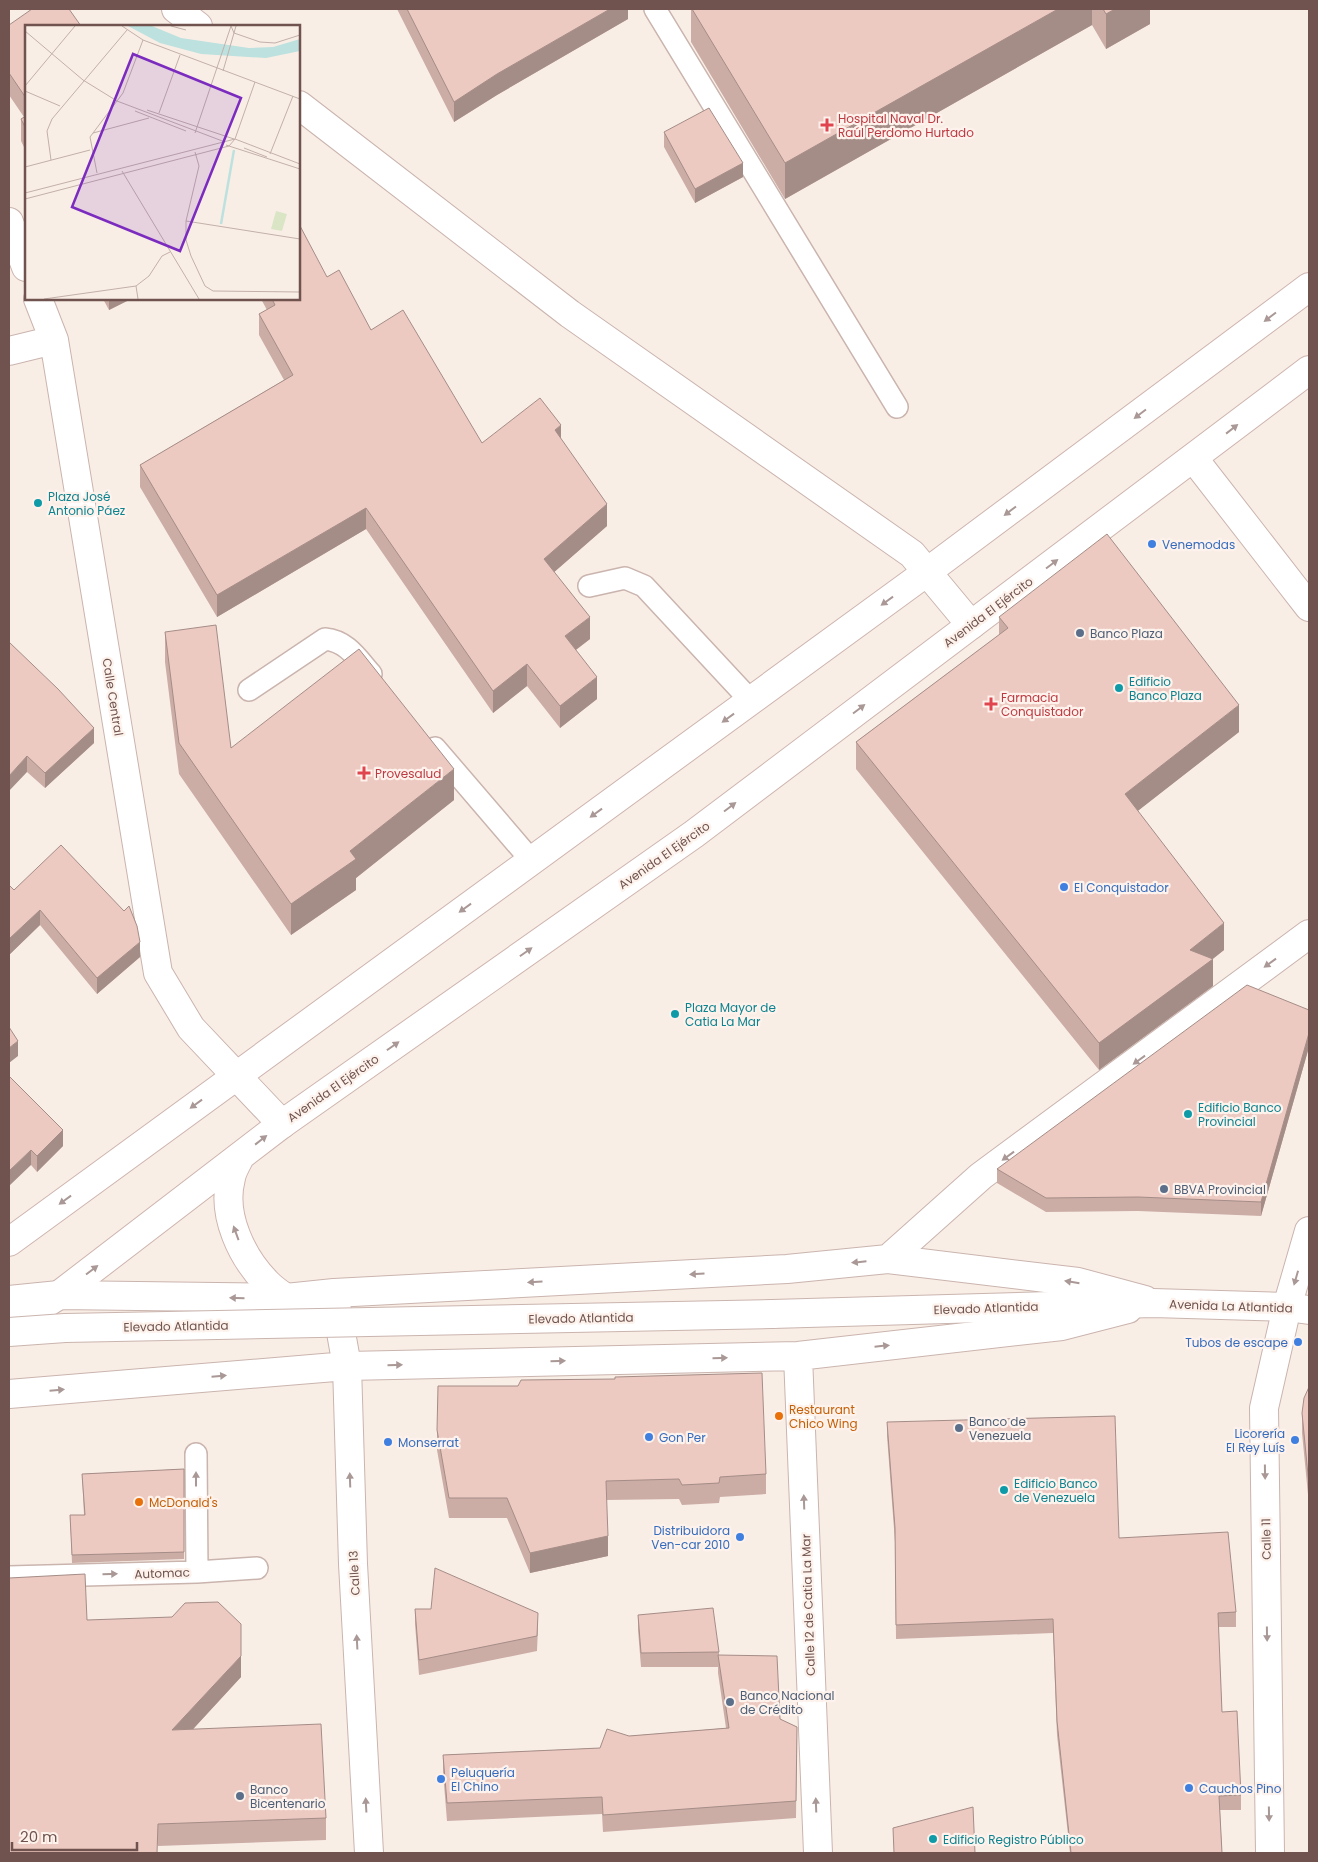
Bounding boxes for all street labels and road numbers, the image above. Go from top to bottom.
street label: Avenida El Ejército [940,573,1036,651]
street label: Calle Central [98,657,128,737]
street label: Avenida El Ejército [615,817,713,893]
street label: Avenida El Ejército [284,1050,382,1126]
street label: Avenida La Atlantida [1169,1295,1293,1317]
street label: Elevado Atlantida [933,1298,1039,1318]
street label: Elevado Atlantida [528,1309,634,1327]
street label: Elevado Atlantida [123,1317,229,1335]
street label: Calle 11 [1257,1518,1275,1560]
street label: Calle 12 de Catia La Mar [797,1533,819,1676]
street label: Calle 13 [344,1550,364,1596]
street label: Automac [134,1564,190,1582]

